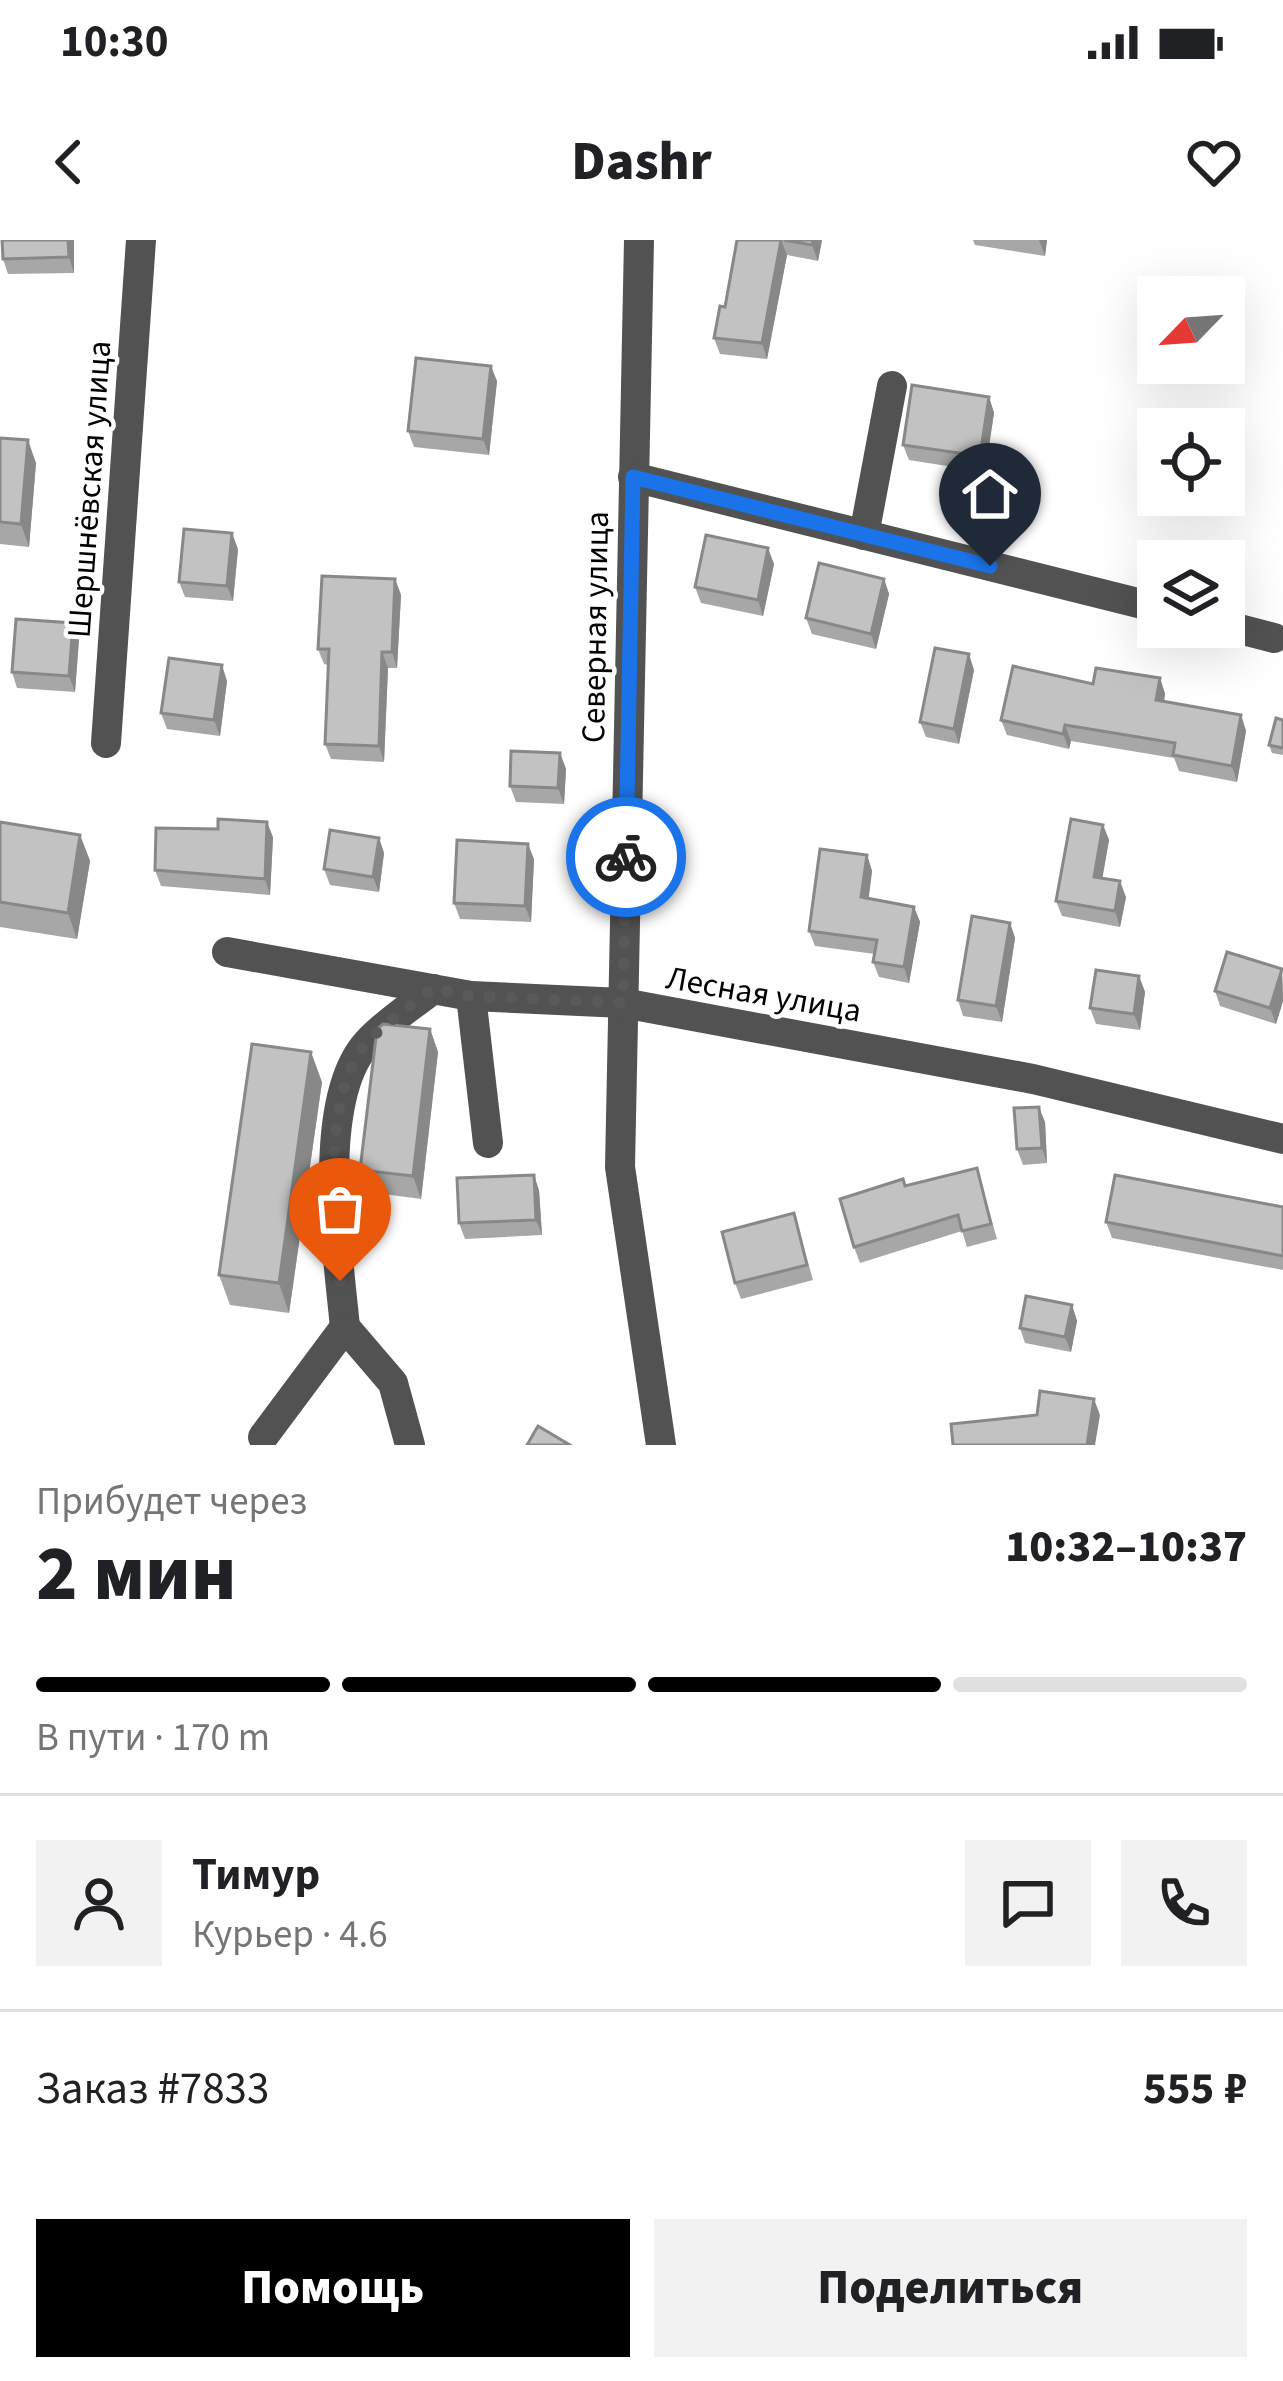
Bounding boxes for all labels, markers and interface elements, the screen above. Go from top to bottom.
text: 10:30 [60,10,169,74]
text: Dashr [571,124,712,201]
icon: back [36,129,102,195]
icon: heart [1181,129,1247,195]
north arrow [1137,276,1245,384]
map controls [1137,276,1245,648]
street label: Шершнёвская улица [56,339,123,639]
button: locate [1137,408,1245,516]
pin [939,443,1041,566]
icon: home [957,461,1023,527]
street label: Северная улица [570,511,621,743]
button: layers [1137,540,1245,648]
courier [566,797,686,917]
icon: bike [593,824,659,890]
street label: Лесная улица [662,954,865,1035]
pin [289,1158,391,1281]
icon: bag [307,1176,373,1242]
text: Прибудет через [36,1474,307,1530]
text: 10:32–10:37 [1005,1515,1247,1579]
text: 2 мин [36,1519,237,1630]
text: В пути · 170 m [36,1710,270,1766]
button: person [36,1840,162,1966]
button: chat [965,1840,1091,1966]
button: phone [1121,1840,1247,1966]
text: Тимур [192,1843,320,1907]
text: Курьер · 4.6 [192,1907,388,1963]
text: Заказ #7833 [36,2057,269,2121]
text: 555 ₽ [1143,2057,1247,2121]
button: Помощь [36,2219,630,2357]
button: Поделиться [654,2219,1247,2357]

